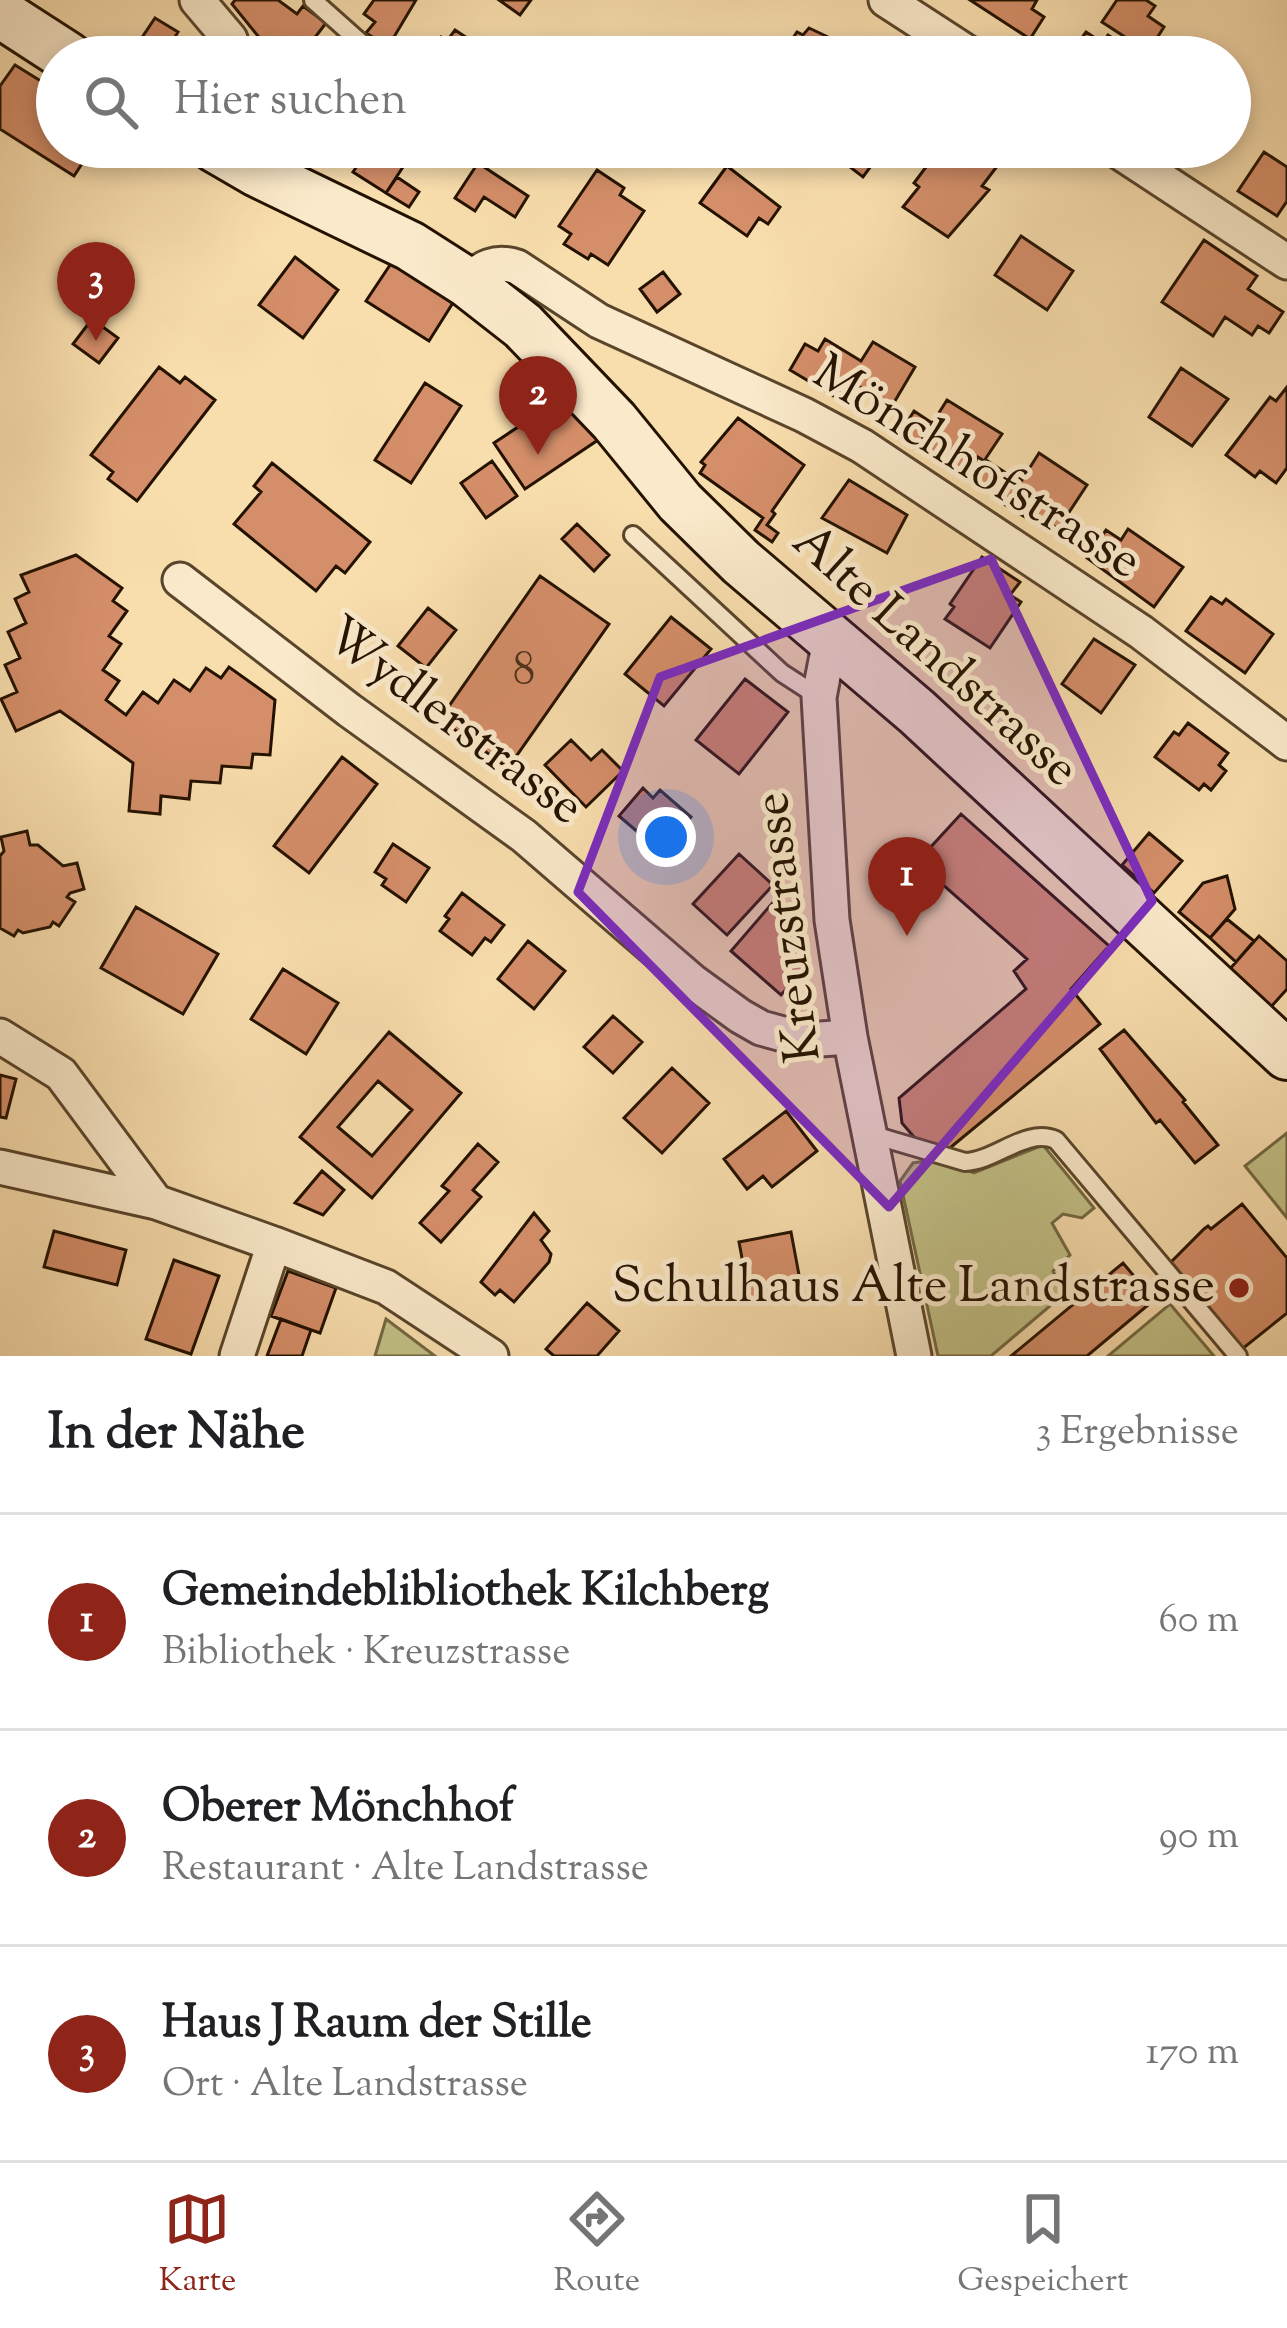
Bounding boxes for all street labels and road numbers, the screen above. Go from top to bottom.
street label: Mönchhofstrasse [798,339,1154,599]
street label: Alte Landstrasse [774,508,1094,806]
street label: Wydlerstrasse [308,601,598,845]
street label: Kreuzstrasse [737,788,843,1066]

